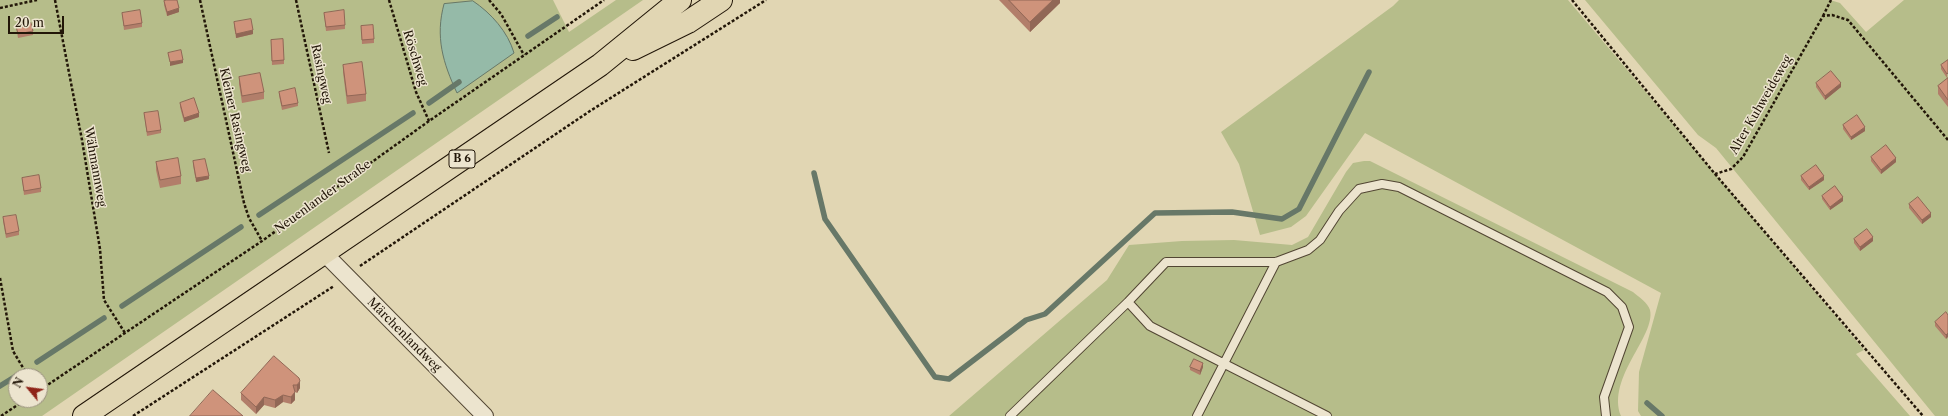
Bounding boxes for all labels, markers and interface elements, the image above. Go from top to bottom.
scale bar [10,8,66,34]
text: 20 m [15,15,44,30]
street label: Röschweg [400,28,430,88]
street label: Rasingweg [308,43,334,105]
street label: Alter Kuhweideweg [1727,53,1795,157]
street label: Kleiner Rasingweg [216,67,254,173]
street label: Wähmannweg [81,126,109,208]
road number: B 6 [449,150,475,168]
street label: Neuenlander Straße [272,157,374,237]
street label: Märchenlandweg [364,295,444,375]
north arrow [8,368,48,408]
text: N [10,375,27,390]

